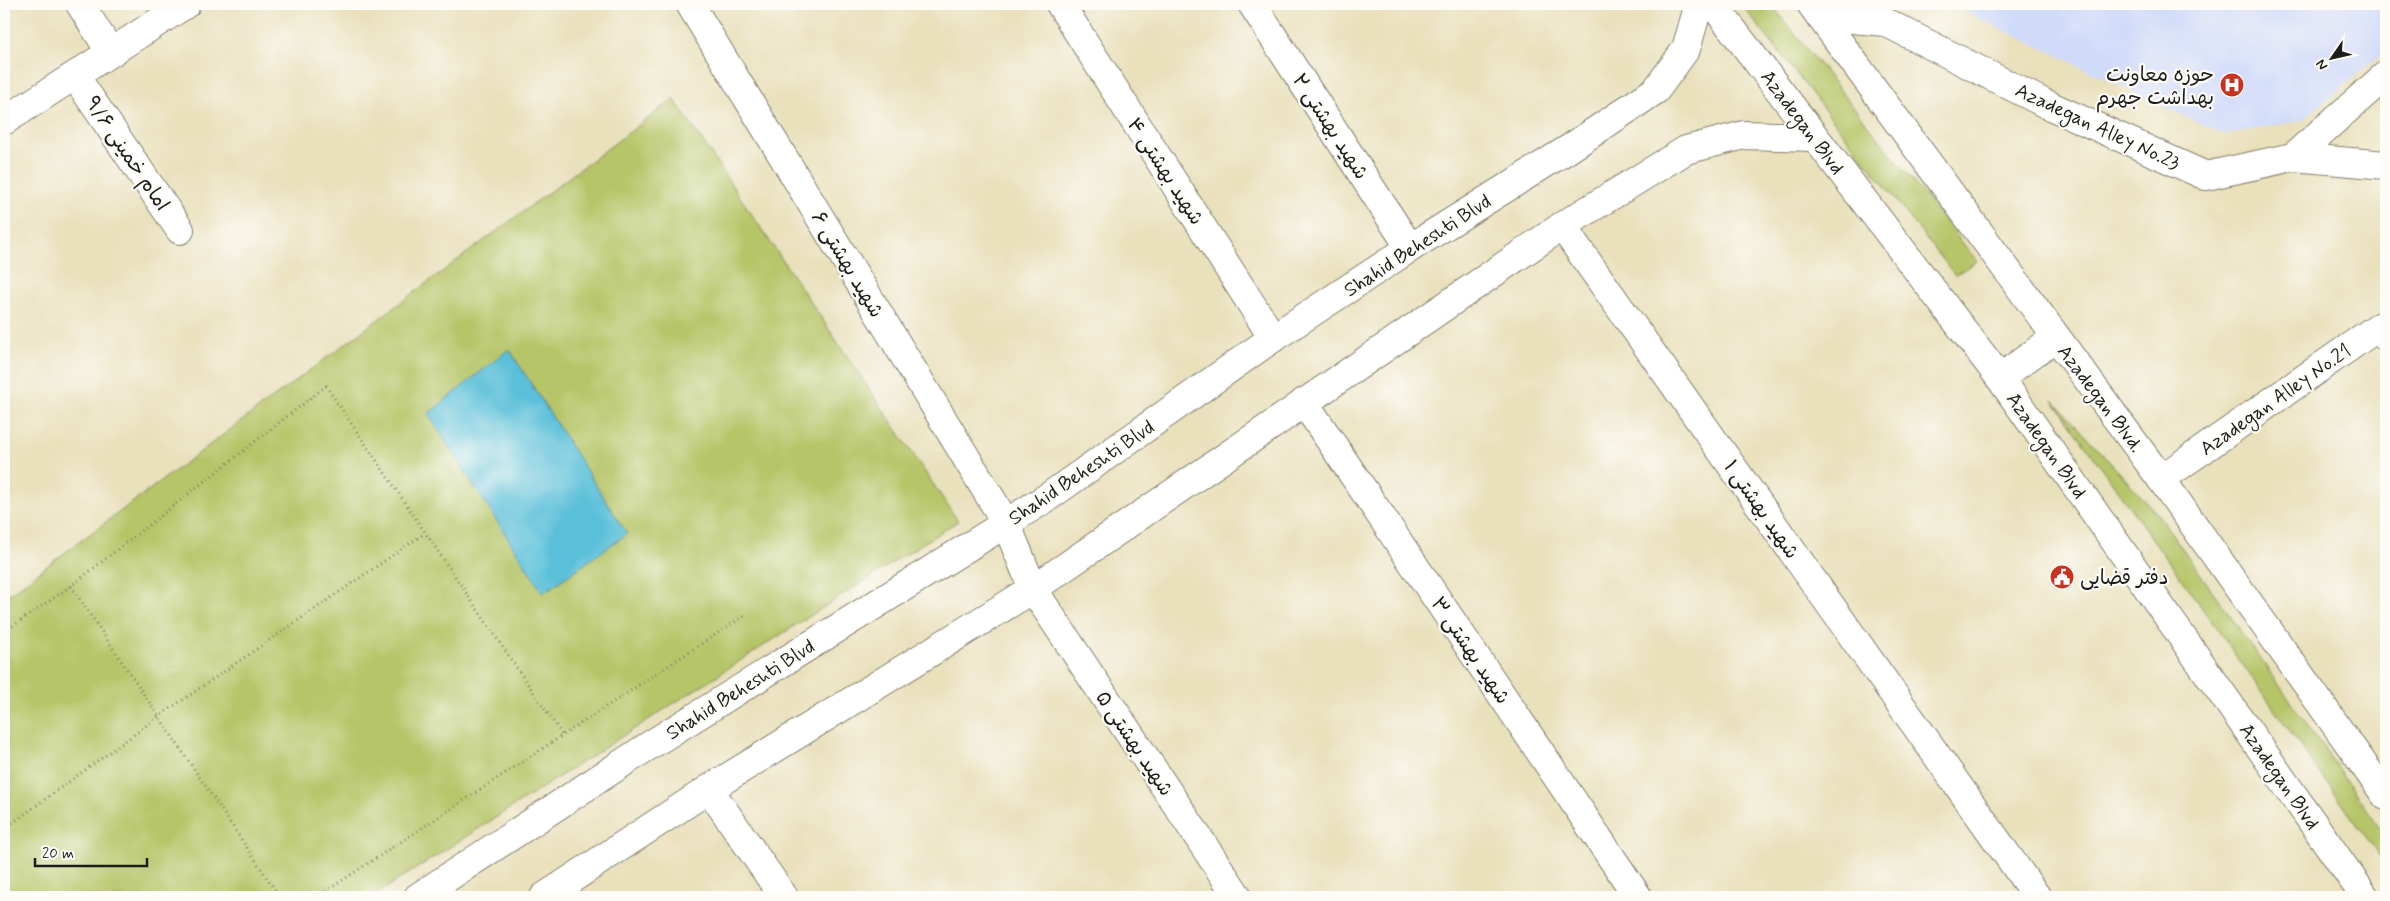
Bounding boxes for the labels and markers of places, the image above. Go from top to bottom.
place label: حوزه معاونت بهداشت جهرم [2096,62,2214,113]
hospital icon: حوزه معاونت بهداشت جهرم [2219,72,2245,98]
public building icon: دفتر قضایی [2049,564,2075,590]
place label: دفتر قضایی [2080,565,2168,592]

